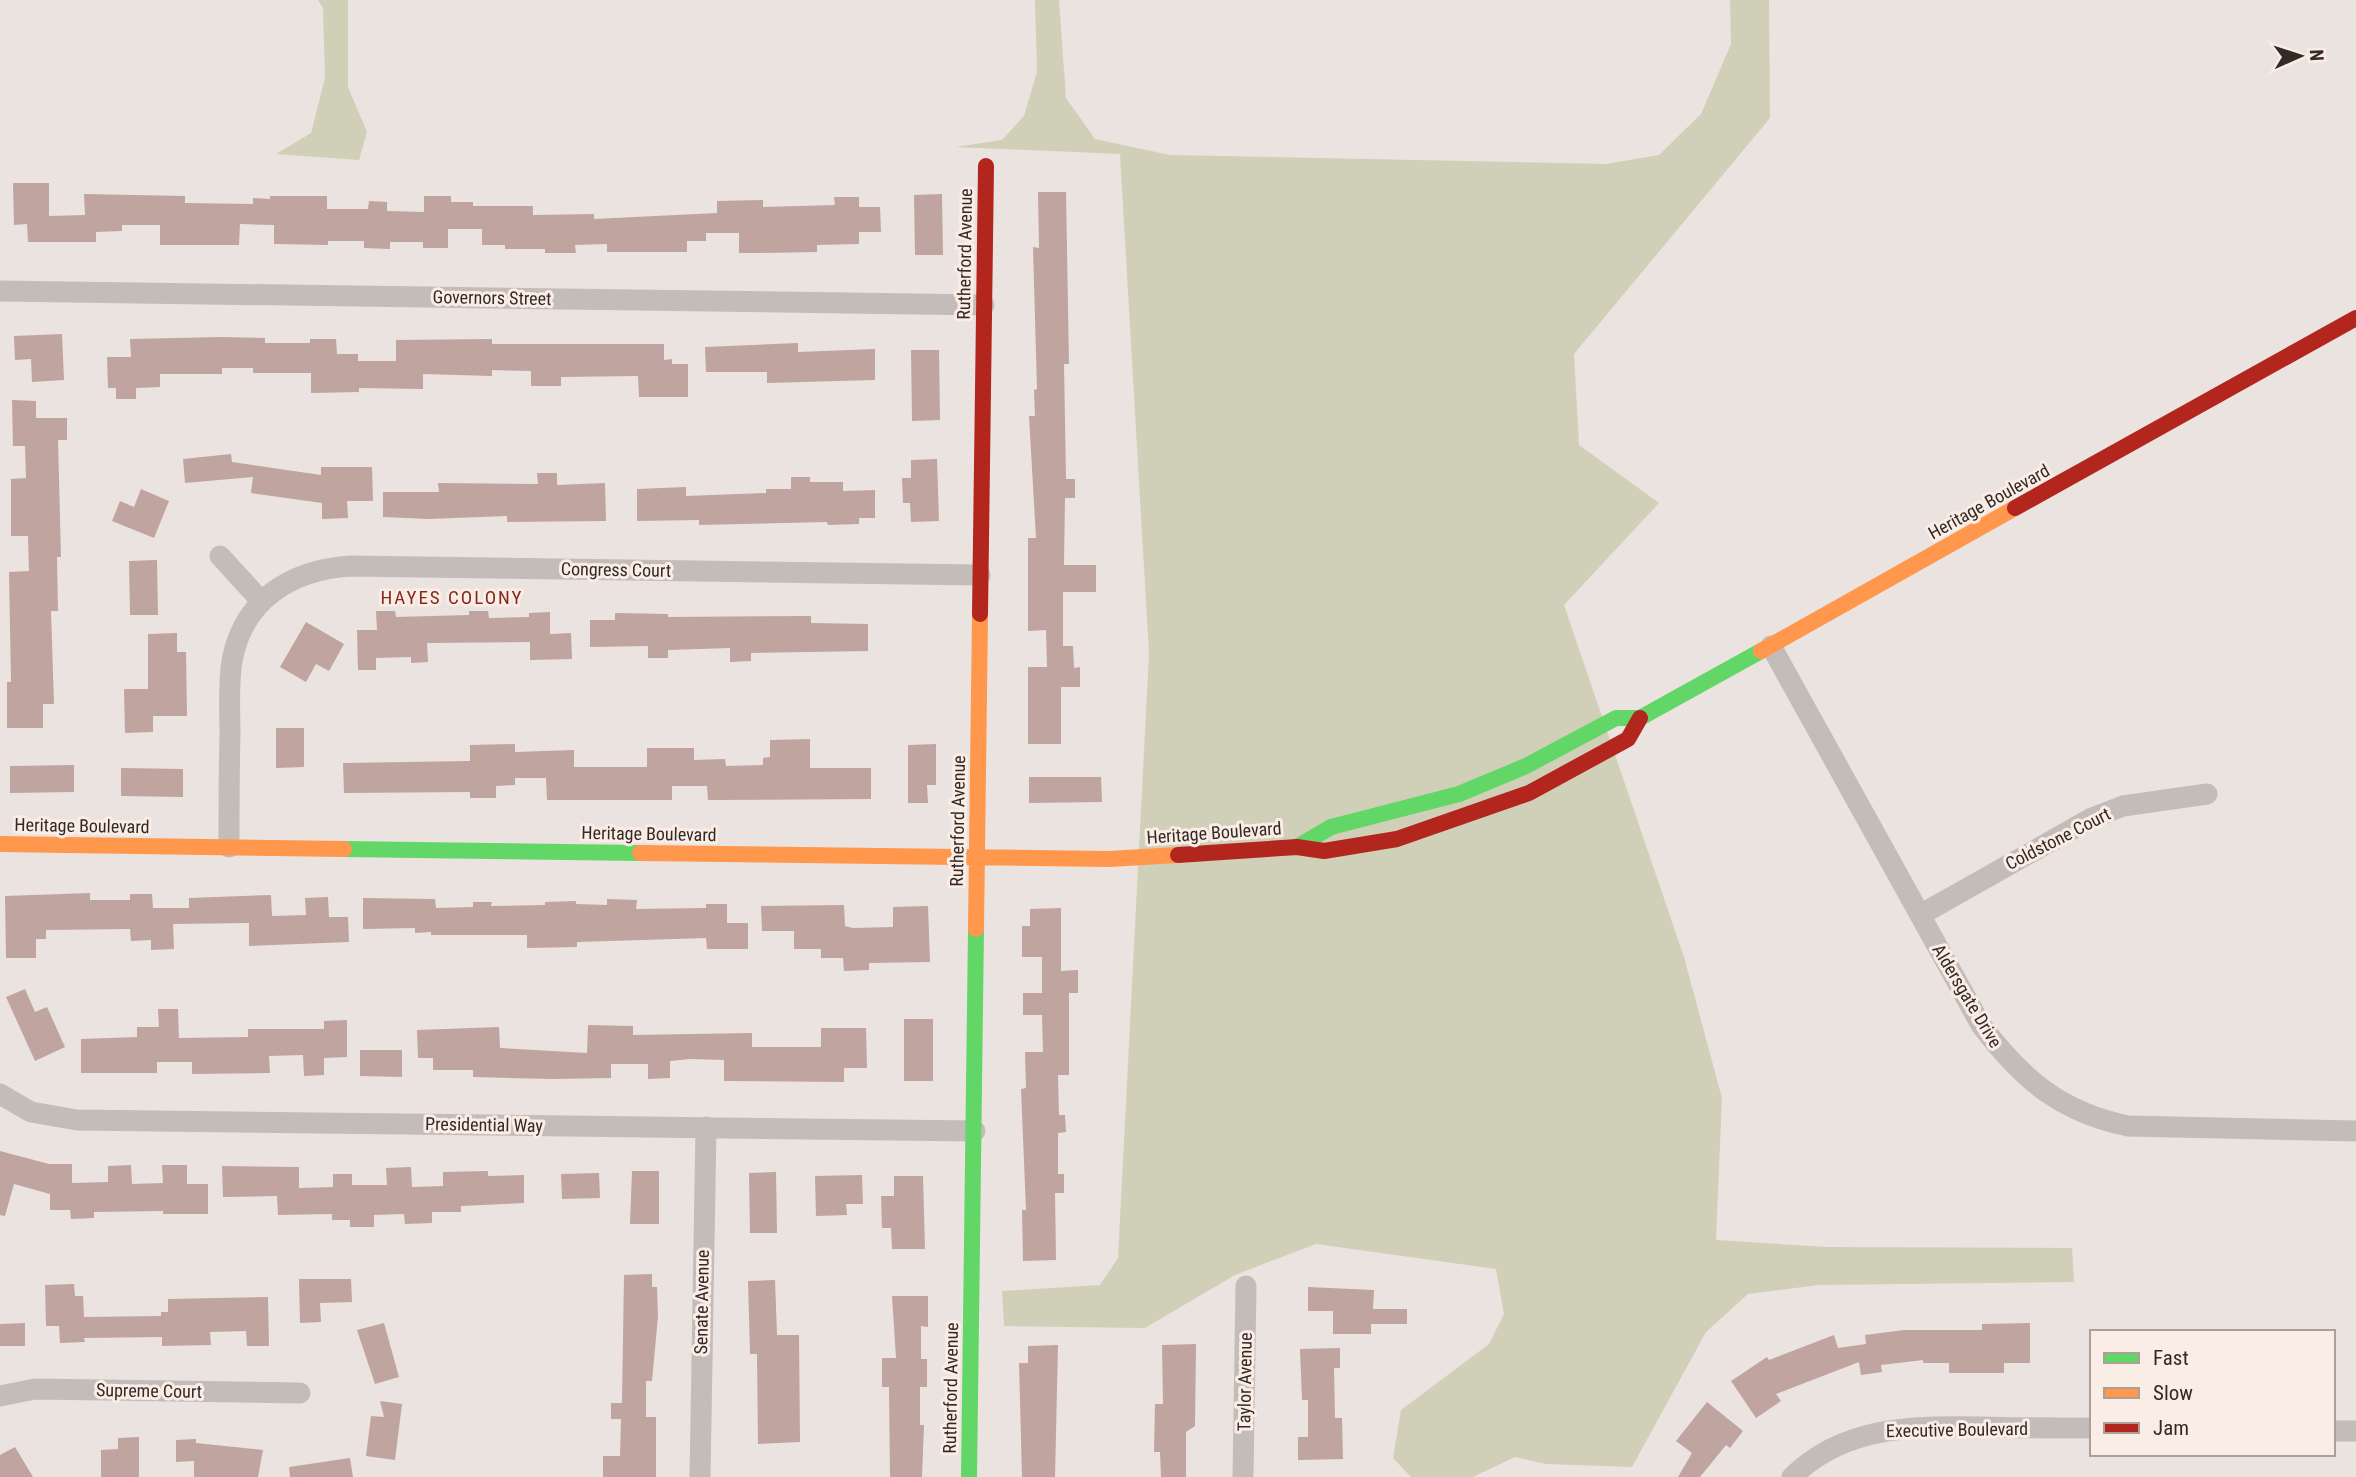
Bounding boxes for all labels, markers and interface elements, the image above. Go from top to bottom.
north arrow [2265,21,2335,91]
text: N [2305,49,2328,62]
street label: Rutherford Avenue [953,188,976,320]
street label: Governors Street [432,286,552,309]
street label: Heritage Boulevard [1925,460,2053,543]
street label: Congress Court [561,558,671,581]
district label: HAYES COLONY [380,586,524,609]
street label: Rutherford Avenue [946,755,969,887]
street label: Coldstone Court [2002,803,2114,874]
street label: Heritage Boulevard [14,814,150,837]
street label: Heritage Boulevard [1146,817,1282,848]
street label: Heritage Boulevard [581,822,717,845]
street label: Aldersgate Drive [1928,940,2007,1051]
street label: Presidential Way [425,1113,544,1136]
street label: Senate Avenue [690,1249,713,1355]
street label: Rutherford Avenue [939,1322,962,1454]
legend [2090,1330,2335,1456]
street label: Taylor Avenue [1233,1332,1256,1432]
text: Fast [2153,1346,2189,1370]
street label: Supreme Court [96,1379,202,1402]
text: Slow [2153,1381,2193,1405]
text: Jam [2153,1416,2189,1440]
street label: Executive Boulevard [1886,1418,2028,1441]

